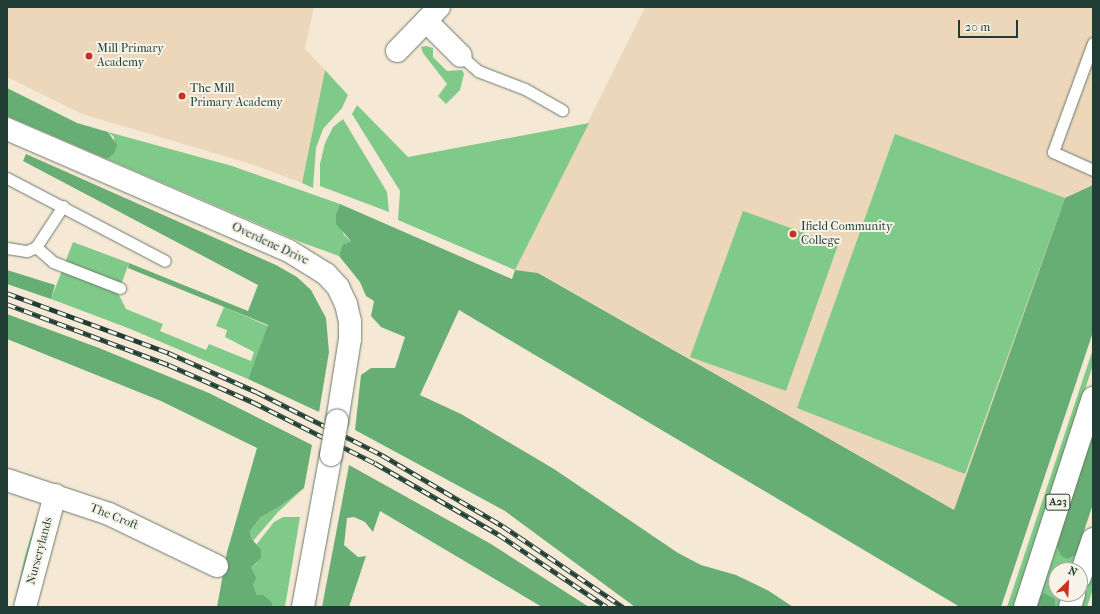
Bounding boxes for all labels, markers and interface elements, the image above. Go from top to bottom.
scale bar [960,12,1020,38]
text: 20 m [965,20,990,34]
place label: Mill Primary Academy [97,42,164,70]
marker: Mill Primary Academy [84,51,94,61]
place label: The Mill Primary Academy [190,82,283,110]
marker: The Mill Primary Academy [177,91,187,101]
street label: Overdene Drive [229,220,311,268]
place label: Ifield Community College [801,220,892,248]
marker: Ifield Community College [788,229,798,239]
road number: A23 [1045,493,1071,511]
street label: The Croft [88,501,140,533]
street label: Nurserylands [24,516,56,586]
north arrow [1048,562,1088,602]
text: N [1066,564,1079,579]

